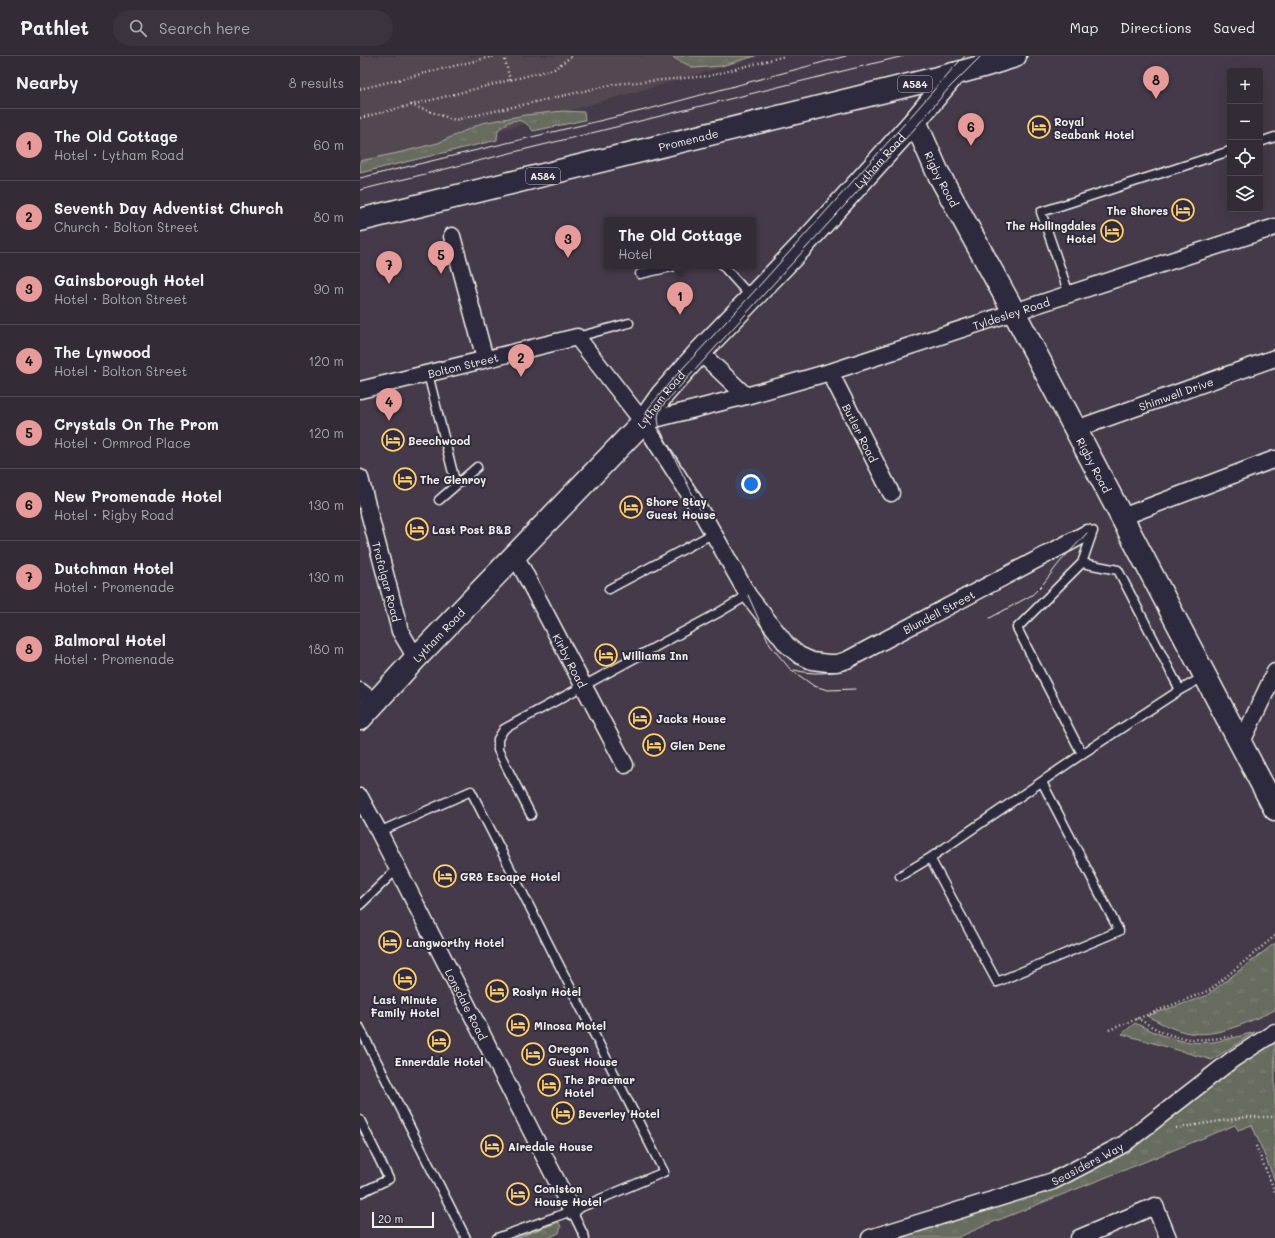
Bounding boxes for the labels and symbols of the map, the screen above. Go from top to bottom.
pin: 8 [1143,66,1169,99]
road number: A584 [898,76,932,92]
pin: 6 [958,113,984,146]
hotel icon: Royal Seabank Hotel [1026,114,1052,140]
place label: Royal Seabank Hotel [1054,114,1134,142]
street label: Promenade [657,125,720,154]
street label: Lytham Road [851,130,908,191]
street label: Rigby Road [922,149,963,209]
road number: A584 [526,168,560,184]
hotel icon: The Shores [1170,197,1196,223]
place label: The Shores [1107,203,1168,218]
place label: The Hollingdales Hotel [1006,218,1096,246]
hotel icon: The Hollingdales Hotel [1099,218,1125,244]
pin: 3 [555,225,581,258]
pin: 5 [428,241,454,274]
pin: 7 [376,251,402,284]
pin: 1 [667,282,693,315]
street label: Tyldesley Road [971,293,1051,333]
pin: 2 [508,344,534,377]
street label: Bolton Street [426,349,500,381]
street label: Lytham Road [634,367,688,431]
street label: Shimwell Drive [1137,373,1215,414]
pin: 4 [376,388,402,421]
street label: Butler Road [840,401,882,465]
hotel icon: Beechwood [380,427,406,453]
place label: Beechwood [408,433,470,448]
street label: Rigby Road [1074,435,1115,495]
hotel icon: The Glenroy [392,466,418,492]
place label: The Glenroy [420,472,486,487]
your location [741,474,761,494]
hotel icon: Shore Stay Guest House [618,494,644,520]
place label: Shore Stay Guest House [646,494,716,522]
hotel icon: Last Post B&B [404,516,430,542]
place label: Last Post B&B [432,522,511,537]
street label: Trafalgar Road [369,540,405,623]
street label: Blundell Street [900,586,977,637]
street label: Lytham Road [409,605,468,665]
street label: Kirby Road [550,631,591,690]
hotel icon: Williams Inn [593,642,619,668]
place label: Williams Inn [622,648,688,663]
hotel icon: Jacks House [627,705,653,731]
place label: Jacks House [656,711,726,726]
hotel icon: Glen Dene [641,732,667,758]
place label: Glen Dene [670,738,726,753]
hotel icon: GR8 Escape Hotel [432,863,458,889]
place label: GR8 Escape Hotel [460,869,560,884]
hotel icon: Langworthy Hotel [377,929,403,955]
place label: Langworthy Hotel [406,935,504,950]
hotel icon: Last Minute Family Hotel [392,966,418,992]
street label: Lonsdale Road [442,966,491,1042]
hotel icon: Roslyn Hotel [484,978,510,1004]
place label: Roslyn Hotel [512,984,581,999]
place label: Last Minute Family Hotel [370,992,440,1020]
hotel icon: Minosa Motel [505,1012,531,1038]
place label: Minosa Motel [534,1018,606,1033]
hotel icon: Ennerdale Hotel [426,1028,452,1054]
hotel icon: Oregon Guest House [520,1041,546,1067]
place label: Oregon Guest House [548,1041,618,1069]
place label: Ennerdale Hotel [394,1054,484,1069]
hotel icon: The Braemar Hotel [536,1072,562,1098]
place label: The Braemar Hotel [564,1072,635,1100]
hotel icon: Beverley Hotel [550,1100,576,1126]
place label: Beverley Hotel [578,1106,660,1121]
hotel icon: Airedale House [479,1133,505,1159]
street label: Seasiders Way [1048,1138,1126,1188]
place label: Airedale House [508,1139,593,1154]
hotel icon: Coniston House Hotel [505,1181,531,1207]
place label: Coniston House Hotel [534,1181,602,1209]
scale bar [372,1210,434,1229]

